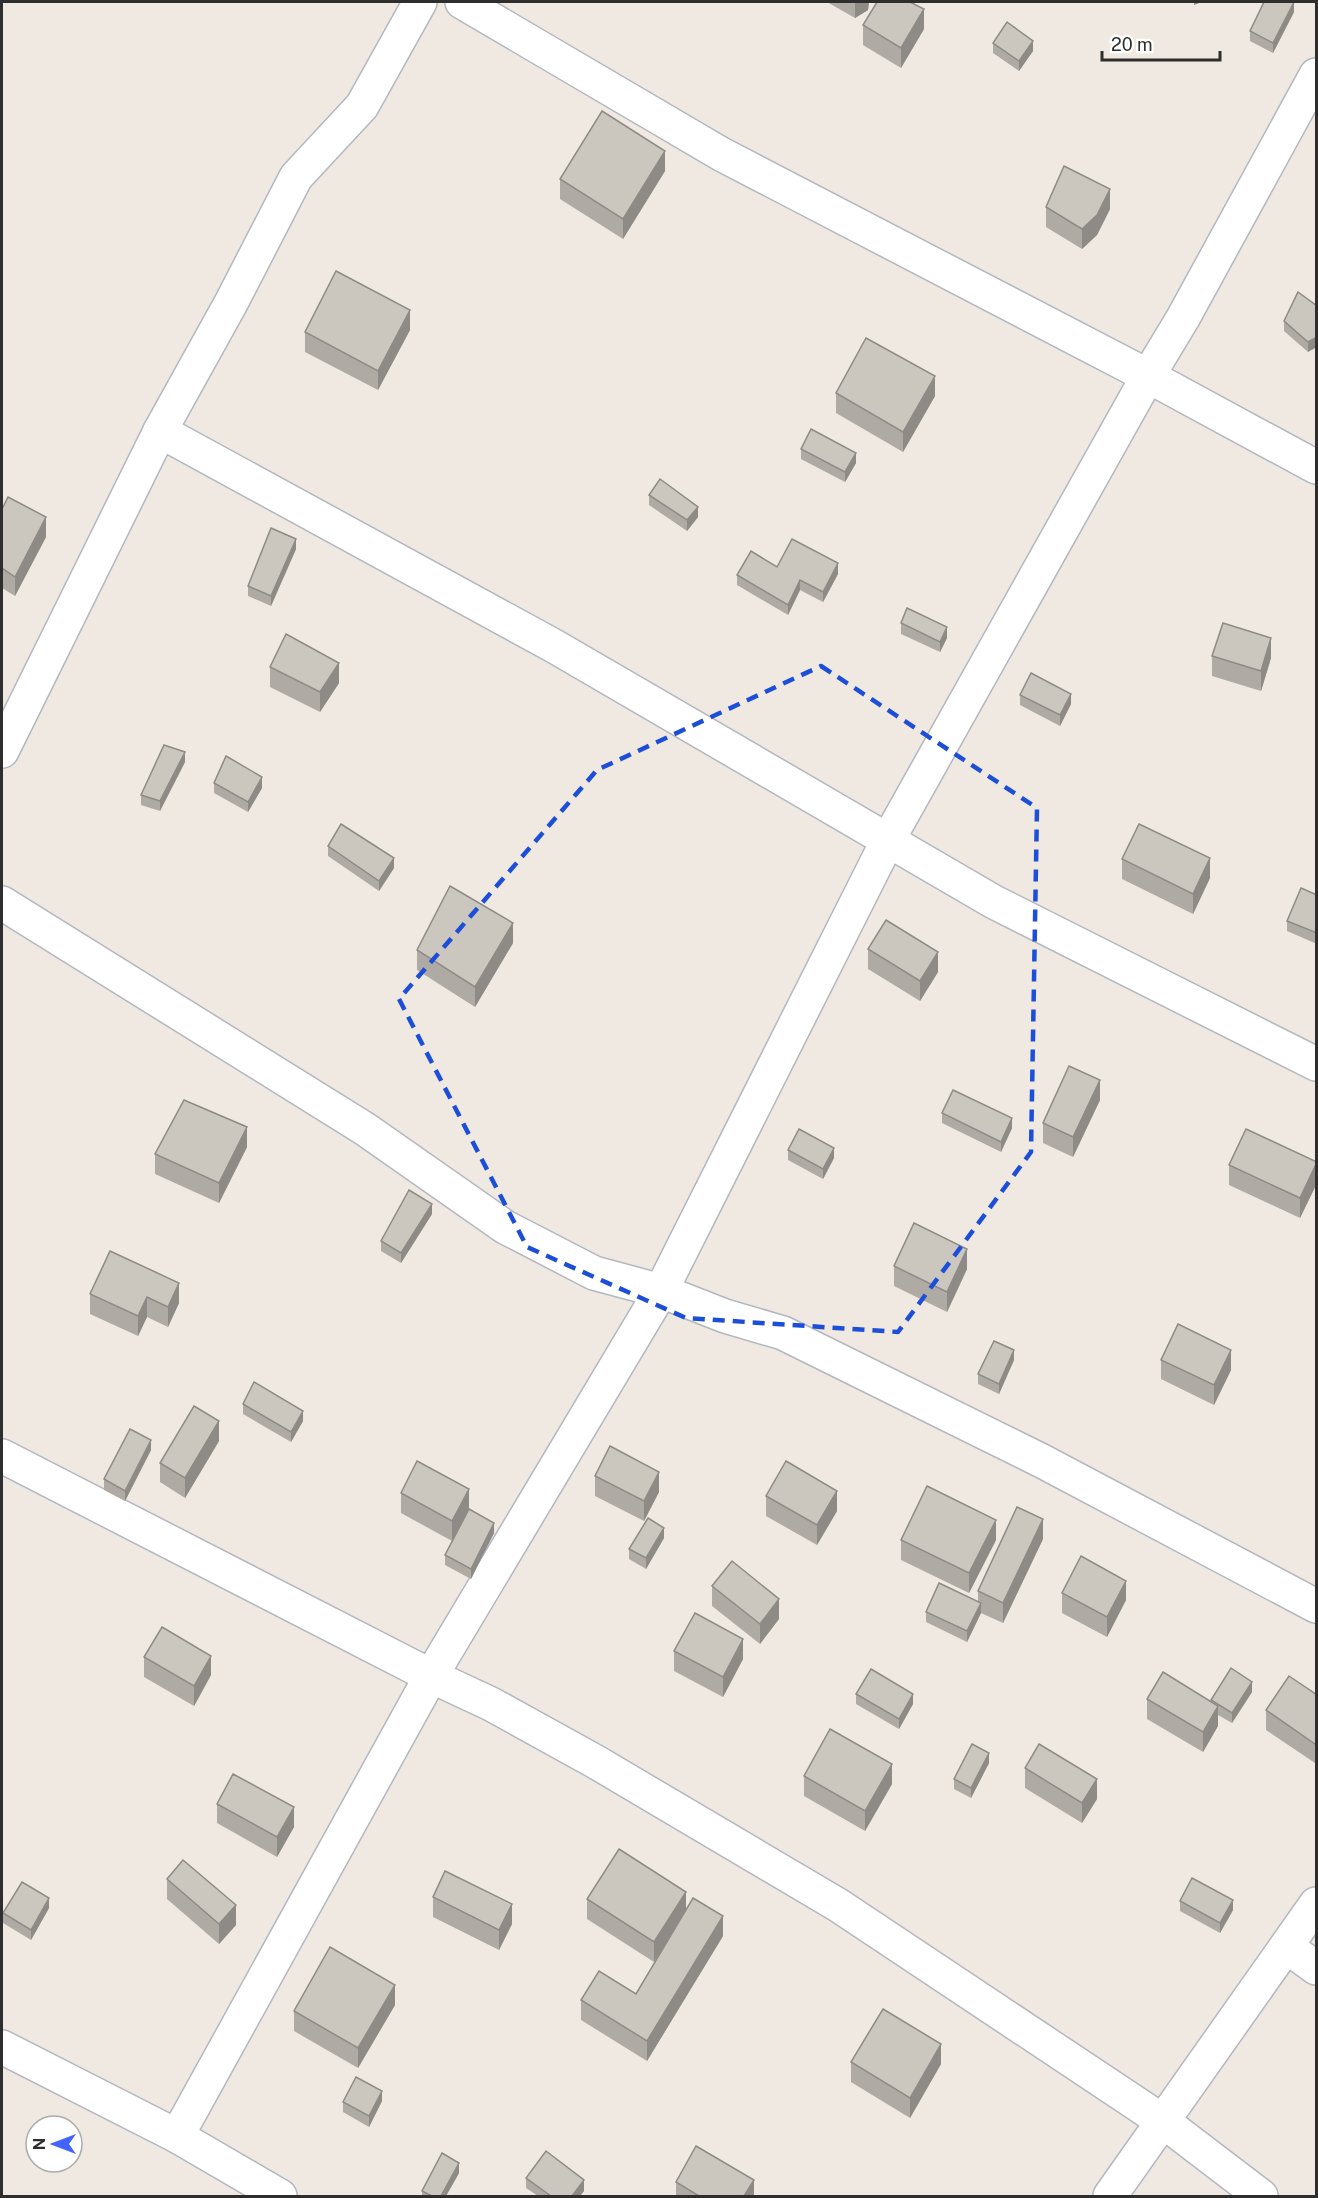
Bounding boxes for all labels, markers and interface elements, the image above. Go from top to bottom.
scale bar [1102,24,1220,62]
text: 20 m [1111,34,1153,55]
north arrow [24,2114,84,2174]
text: N [30,2138,49,2150]

